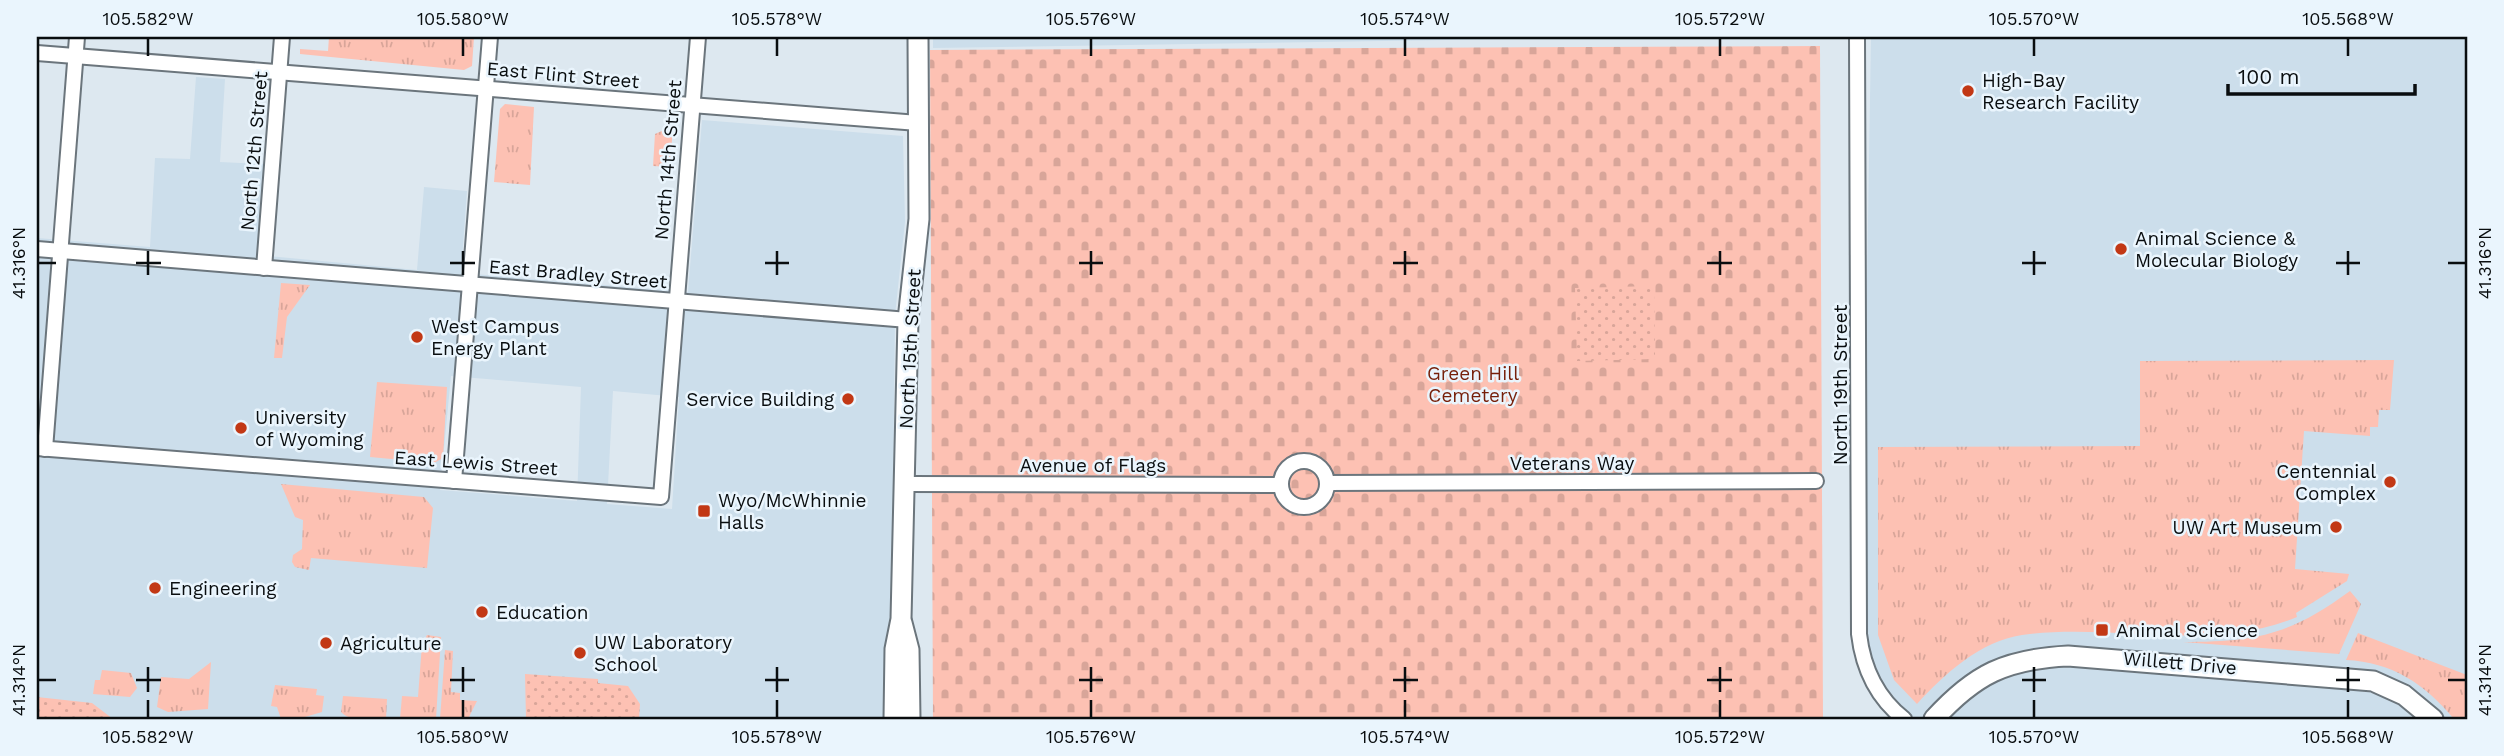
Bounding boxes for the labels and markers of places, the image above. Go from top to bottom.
place label: High-Bay Research Facility [1982,69,2139,114]
marker: High-Bay Research Facility [1960,83,1976,99]
place label: Animal Science & Molecular Biology [2135,227,2298,272]
marker: Animal Science & Molecular Biology [2113,241,2129,257]
place label: West Campus Energy Plant [431,315,560,360]
marker: West Campus Energy Plant [409,329,425,345]
place label: Service Building [686,388,835,411]
marker: Service Building [840,391,856,407]
place label: University of Wyoming [255,406,364,451]
marker: University of Wyoming [233,420,249,436]
place label: Centennial Complex [2276,460,2376,505]
marker: Centennial Complex [2382,474,2398,490]
place label: Wyo/McWhinnie Halls [718,489,866,534]
marker: Wyo/McWhinnie Halls [696,503,712,519]
place label: UW Art Museum [2172,516,2322,539]
marker: UW Art Museum [2328,519,2344,535]
place label: Engineering [169,577,277,600]
marker: Engineering [147,580,163,596]
place label: Education [496,601,589,624]
marker: Education [474,604,490,620]
place label: Animal Science [2116,619,2258,642]
marker: Animal Science [2094,622,2110,638]
place label: UW Laboratory School [594,631,732,676]
place label: Agriculture [340,632,441,655]
marker: Agriculture [318,635,334,651]
marker: UW Laboratory School [572,645,588,661]

